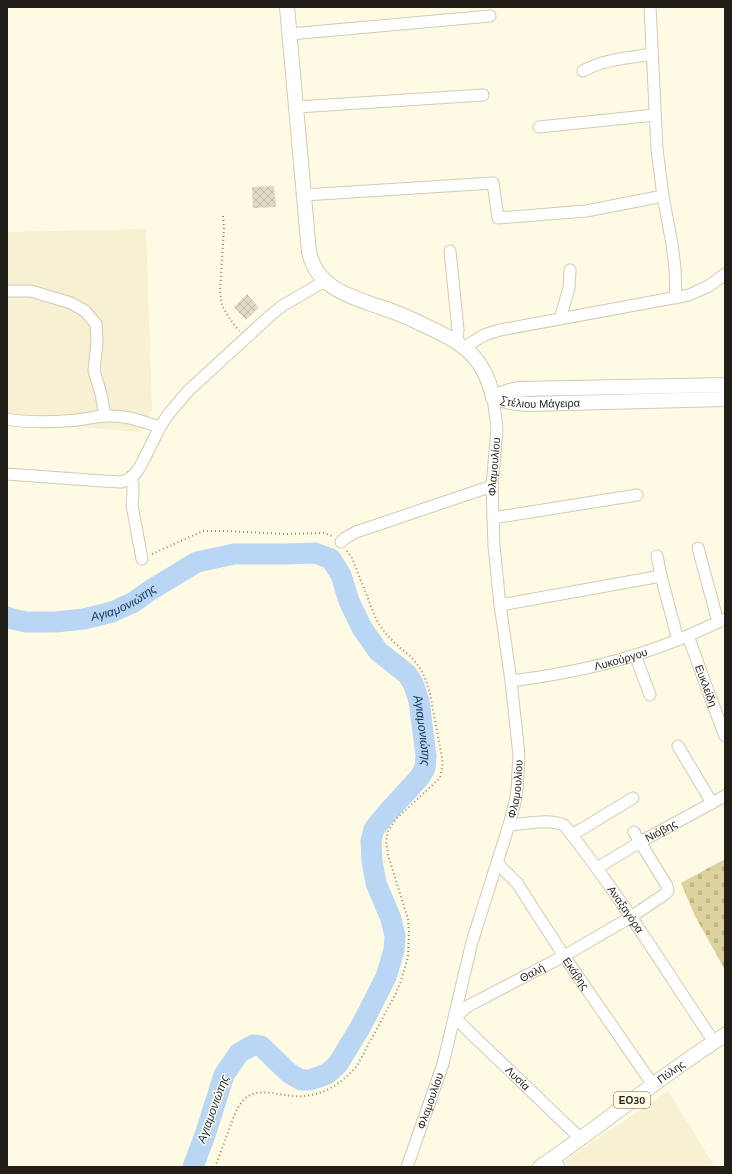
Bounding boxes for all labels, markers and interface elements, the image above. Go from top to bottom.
street label: Στέλιου Μάγειρα [499,393,581,412]
street label: Φλαμουλίου [485,437,504,496]
water label: Αγιαμονιώτης [88,580,159,625]
street label: Λυκούργου [593,645,649,674]
street label: Ευκλείδη [691,663,720,709]
water label: Αγιαμονιώτης [409,692,434,767]
street label: Φλαμουλίου [504,759,527,820]
street label: Νιόβης [642,816,680,846]
street label: Αναξαγόρα [604,883,647,937]
street label: Εκάβης [559,954,592,993]
street label: Θαλή [517,960,548,986]
street label: Πύλης [654,1057,688,1087]
street label: Λυσία [502,1063,534,1095]
street label: Φλαμουλίου [414,1071,447,1131]
water label: Αγιαμονιώτης [193,1073,233,1146]
road number: ΕΟ30 [614,1092,650,1108]

